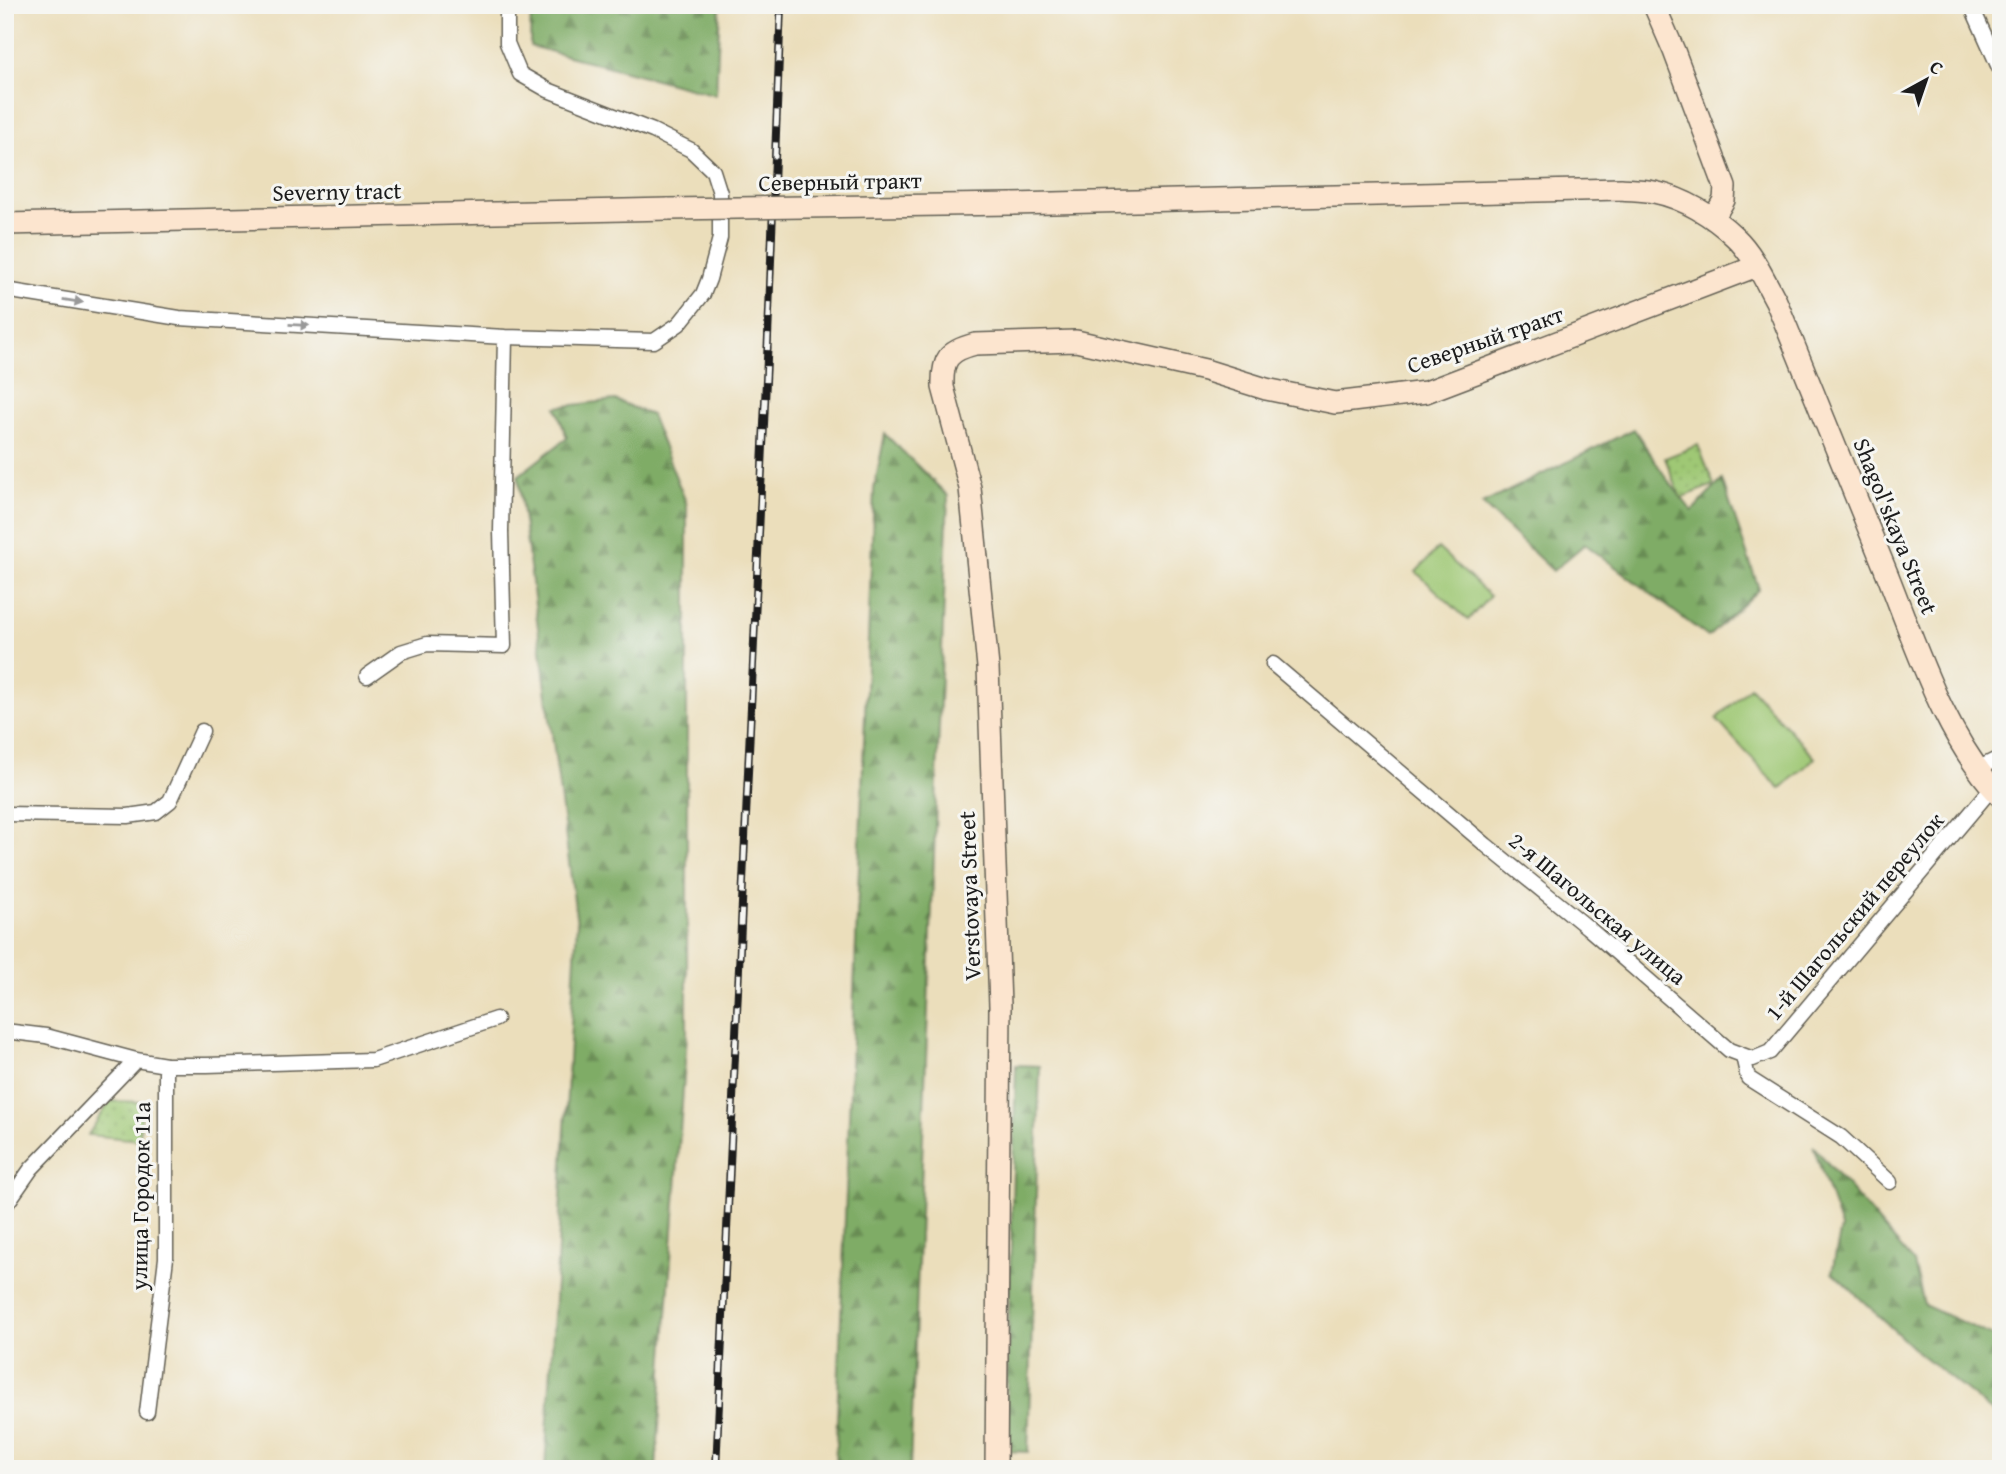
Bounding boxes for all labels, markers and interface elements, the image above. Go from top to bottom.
north arrow [1890,46,1960,116]
text: С [1924,53,1950,81]
street label: Северный тракт [758,163,922,199]
street label: Severny tract [272,173,402,209]
one-way arrow [62,296,84,307]
street label: Северный тракт [1402,297,1568,381]
one-way arrow [288,320,310,331]
street label: Shagol'skaya Street [1846,433,1946,619]
street label: 1-й Шагольский переулок [1757,805,1951,1027]
street label: Verstovaya Street [950,811,988,981]
street label: 2-я Шагольская улица [1502,824,1694,992]
street label: улица Городок 11а [122,1101,158,1292]

